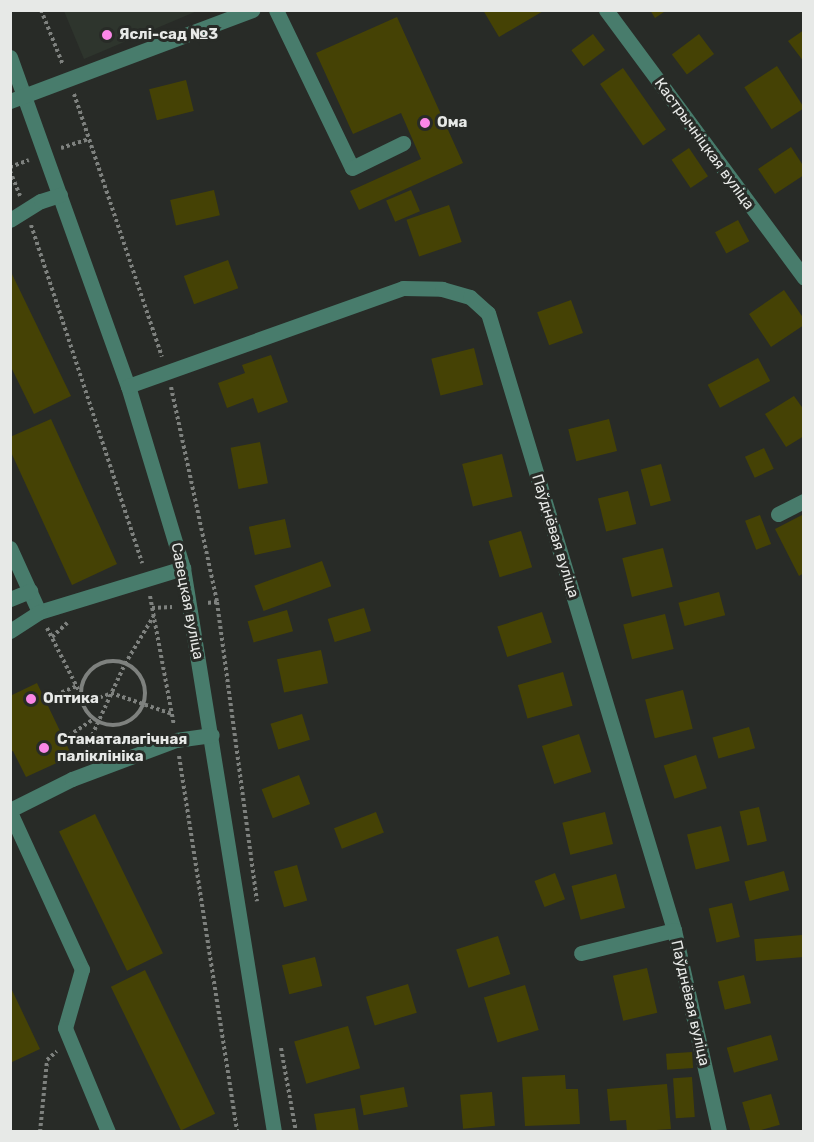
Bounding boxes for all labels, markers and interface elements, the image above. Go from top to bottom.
place label: Яслі-сад №3 [119,26,218,44]
marker: Яслі-сад №3 [100,28,114,42]
street label: Кастрычніцкая вуліца [650,75,758,213]
place label: Ома [437,114,467,132]
marker: Ома [418,116,432,130]
street label: Паўднёвая вуліца [528,472,582,600]
street label: Савецкая вуліца [167,541,207,661]
place label: Оптика [43,690,99,708]
marker: Оптика [24,692,38,706]
place label: Стаматалагічная паліклініка [57,730,187,765]
marker: Стаматалагічная паліклініка [35,739,53,757]
street label: Паўднёвая вуліца [667,938,713,1068]

